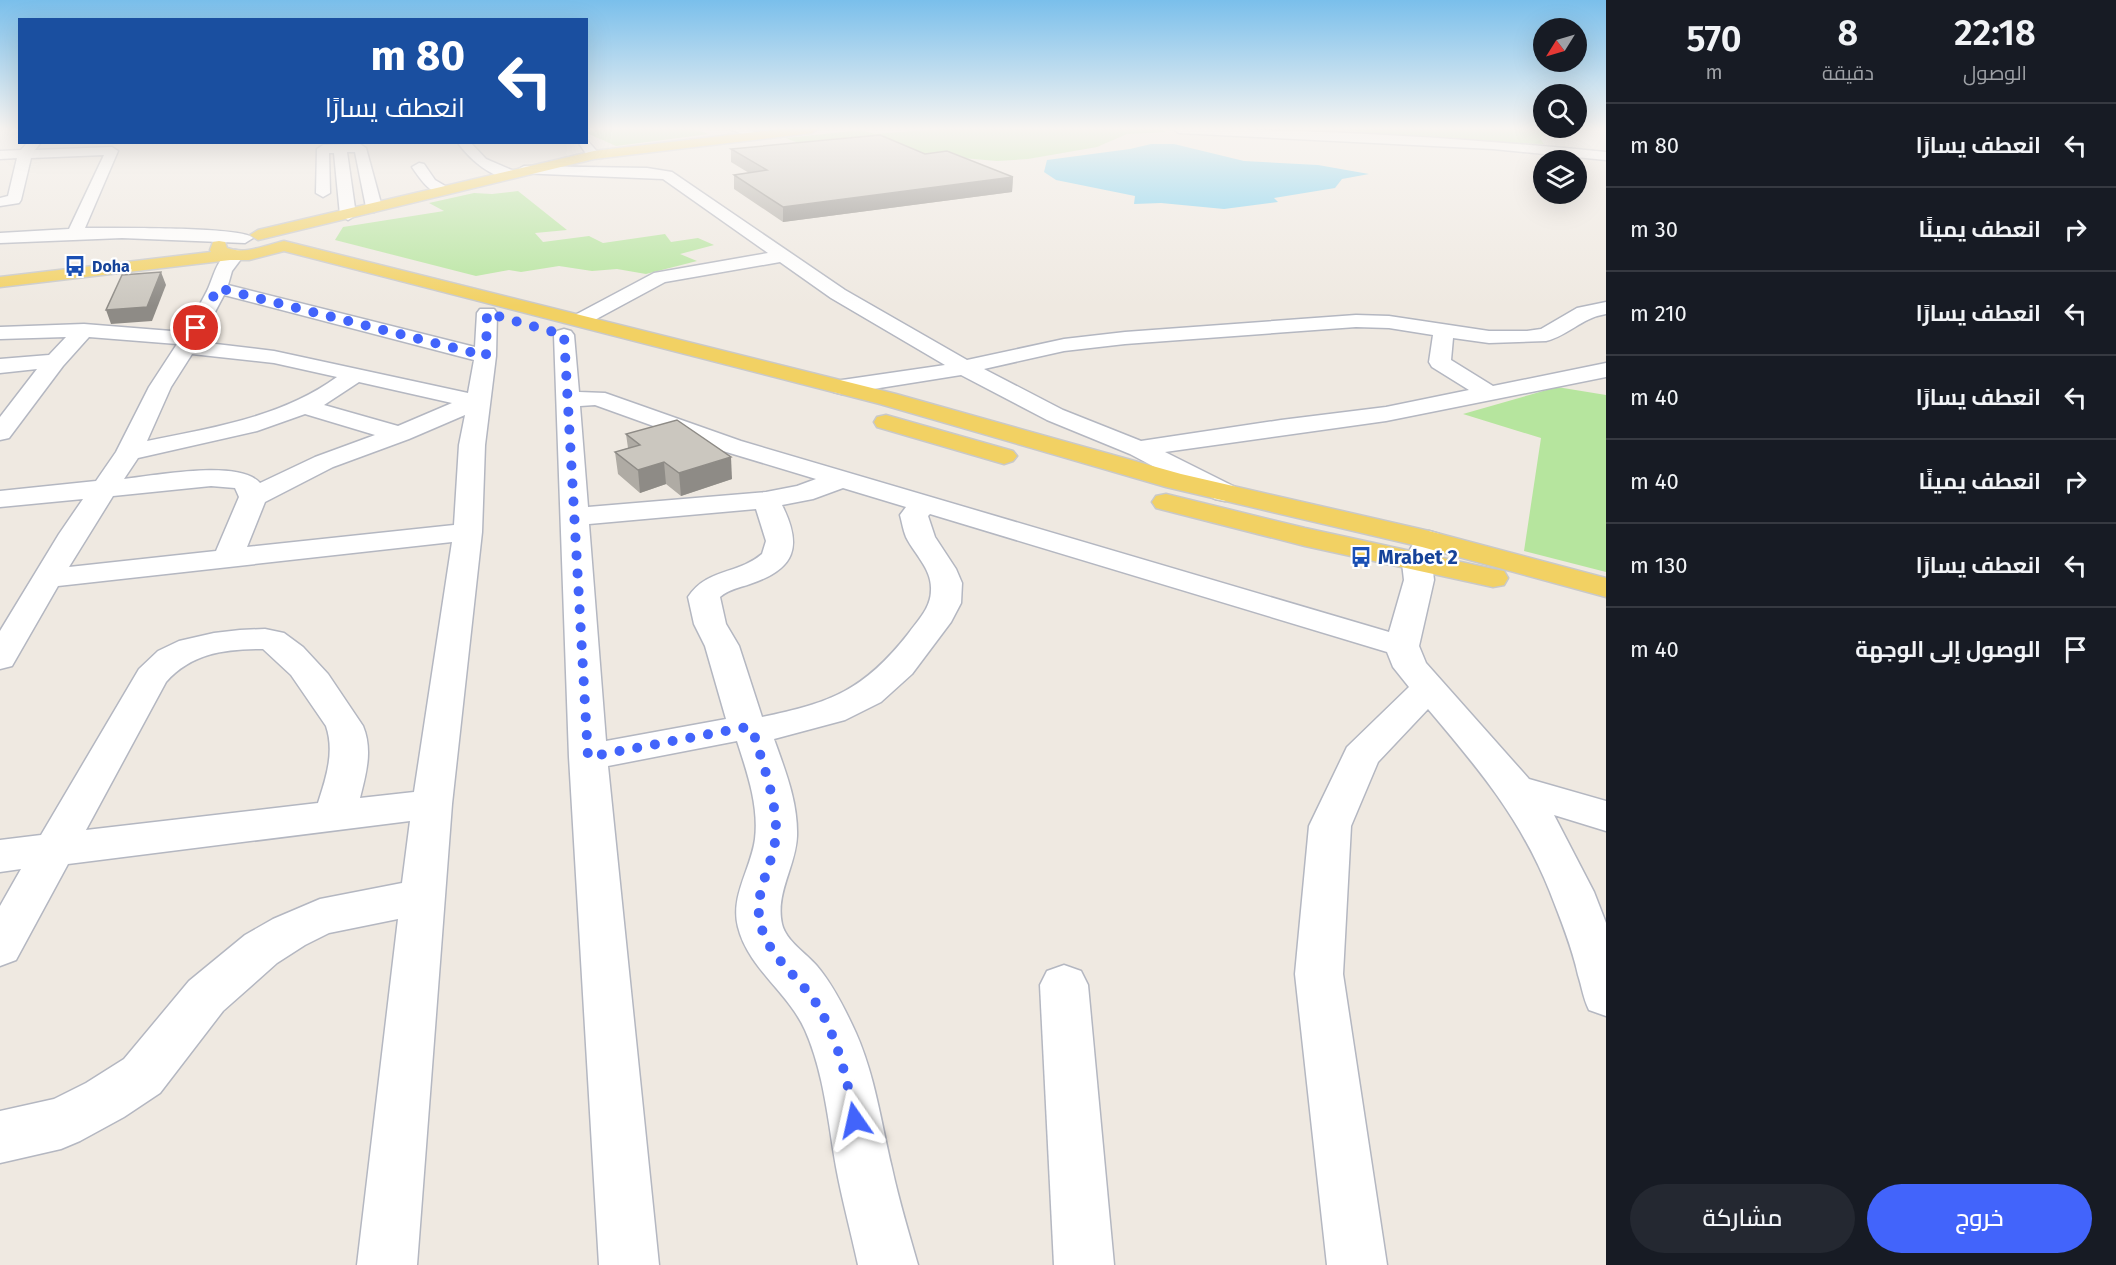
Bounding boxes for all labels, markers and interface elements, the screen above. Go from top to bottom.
text: 8 [1838,11,1858,55]
text: 22:18 [1954,11,2036,55]
text: 570 [1686,17,1742,61]
north arrow [1533,18,1587,72]
map controls [1533,18,1587,204]
text: 80 m [371,31,465,81]
icon: left [486,42,564,120]
text: m [1705,60,1723,84]
text: دقيقة [1822,61,1874,85]
text: الوصول [1963,61,2027,85]
button: search [1533,84,1587,138]
text: انعطف يسارًا [325,92,465,124]
icon: left [2059,129,2092,162]
text: 80 m [1630,132,1679,159]
text: انعطف يسارًا [1916,132,2041,159]
button: layers [1533,150,1587,204]
icon: right [2059,213,2092,246]
text: 30 m [1630,216,1678,243]
text: انعطف يمينًا [1919,216,2041,243]
bus stop icon: Doha [63,254,87,278]
place label: Doha [92,257,130,276]
icon: left [2059,297,2092,330]
text: 210 m [1630,300,1687,327]
text: انعطف يسارًا [1916,300,2041,327]
pin [170,302,221,353]
icon: arrive [179,311,212,344]
icon: left [2059,381,2092,414]
text: 40 m [1630,384,1679,411]
text: انعطف يسارًا [1916,384,2041,411]
icon: right [2059,465,2092,498]
text: 40 m [1630,468,1679,495]
text: انعطف يمينًا [1919,468,2041,495]
bus stop icon: Mrabet 2 [1349,545,1373,569]
place label: Mrabet 2 [1378,545,1458,569]
icon: left [2059,549,2092,582]
text: 130 m [1630,552,1687,579]
text: انعطف يسارًا [1916,552,2041,579]
icon: arrive [2059,633,2092,666]
text: 40 m [1630,636,1679,663]
text: الوصول إلى الوجهة [1855,636,2041,663]
position arrow [823,1088,887,1152]
button: مشاركة [1630,1184,1855,1253]
button: خروج [1867,1184,2092,1253]

